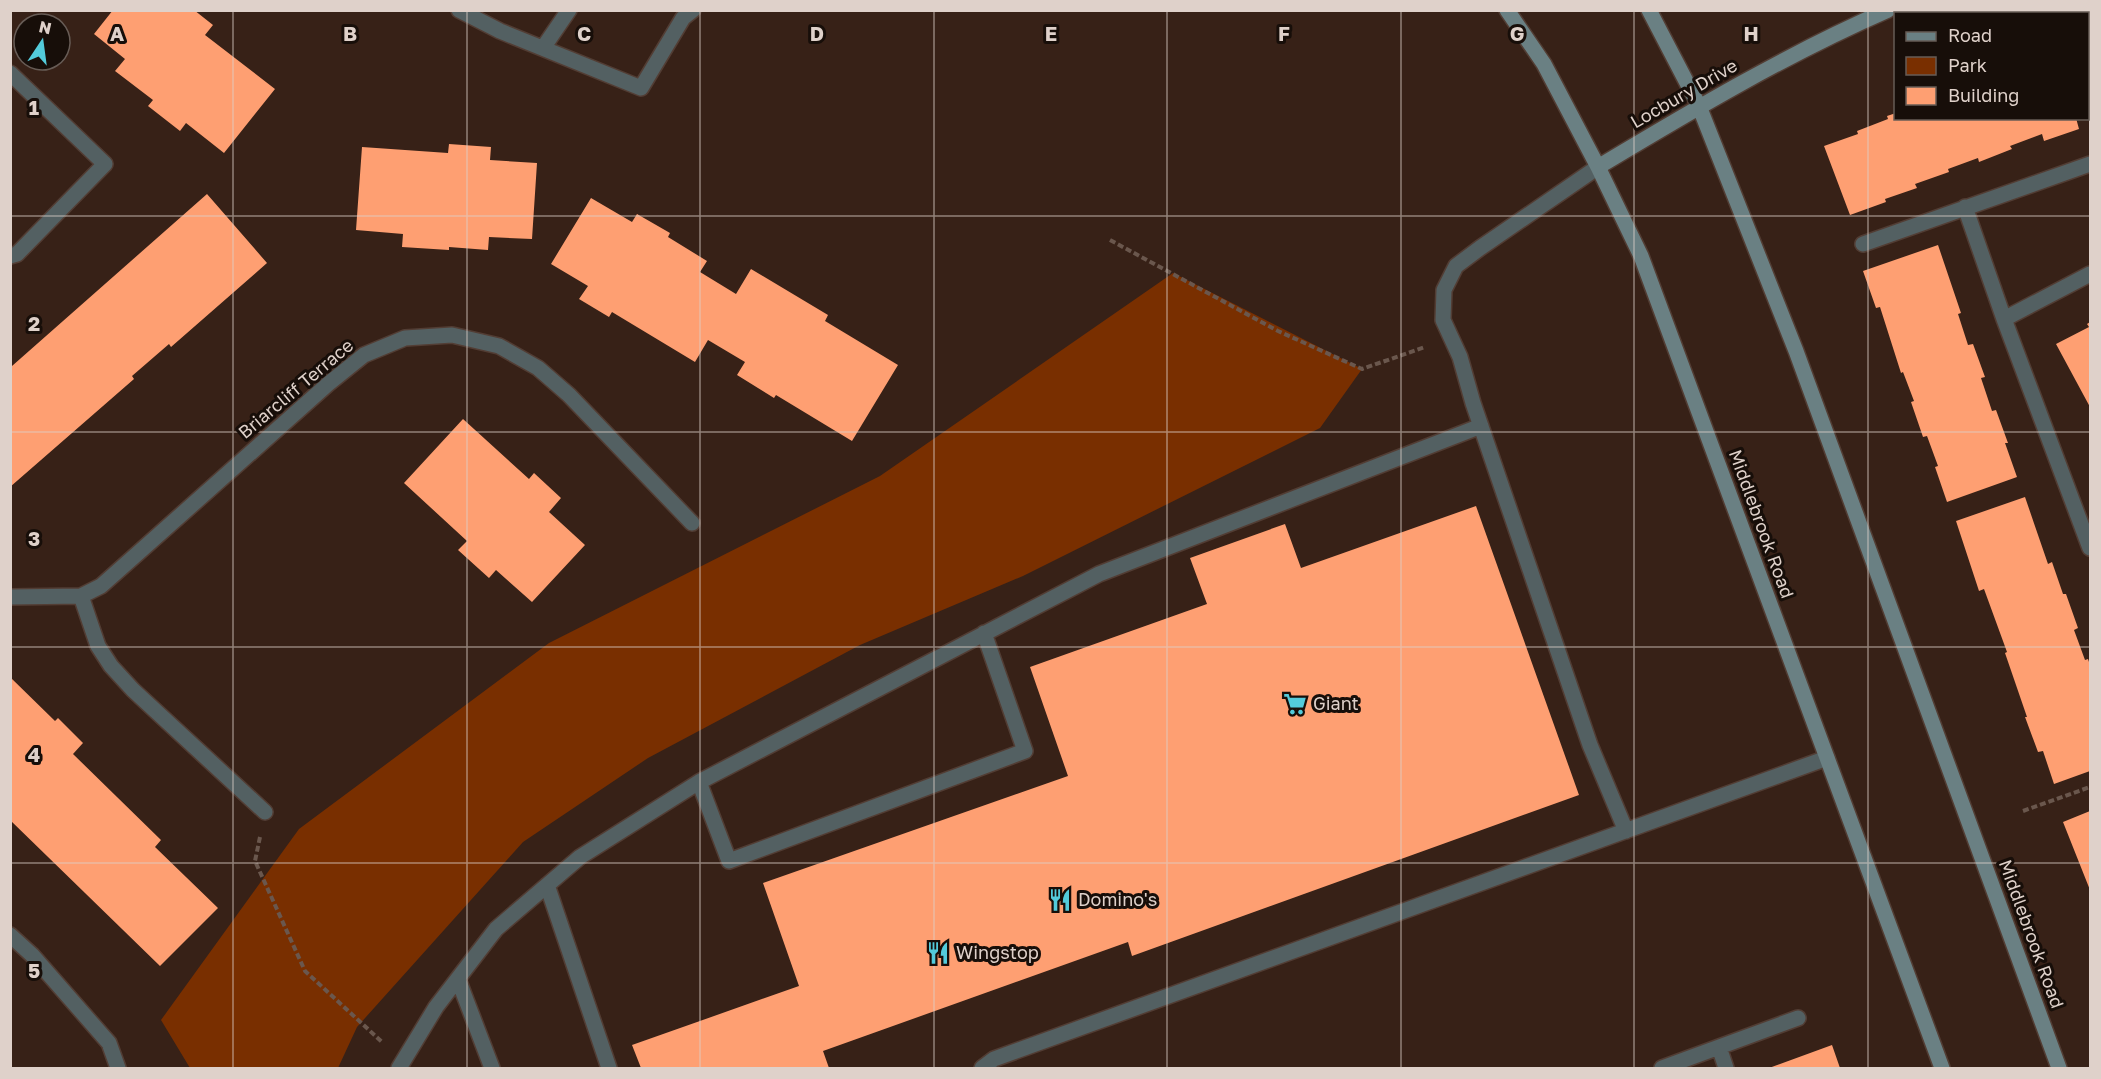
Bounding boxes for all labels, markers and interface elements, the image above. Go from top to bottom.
north arrow [12,12,72,72]
legend [1894,12,2089,120]
text: N [37,16,54,38]
text: A [110,21,124,45]
text: B [343,21,357,45]
text: C [577,21,591,45]
text: D [810,21,824,45]
text: E [1045,21,1057,45]
text: F [1278,21,1290,45]
text: G [1510,21,1524,45]
text: H [1743,21,1759,45]
text: Road [1948,24,1992,46]
street label: Locbury Drive [1626,54,1741,133]
text: Park [1948,54,1987,76]
text: Building [1948,84,2019,106]
text: 1 [29,95,39,119]
text: 2 [28,311,40,335]
street label: Briarcliff Terrace [233,334,357,443]
street label: Middlebrook Road [1725,446,1799,601]
text: 3 [28,526,40,550]
supermarket icon: Giant [1282,691,1308,717]
place label: Giant [1313,692,1359,714]
text: 4 [28,742,40,766]
street label: Middlebrook Road [1995,856,2069,1011]
restaurant icon: Domino's [1047,887,1073,913]
place label: Domino's [1078,888,1157,910]
restaurant icon: Wingstop [925,940,951,966]
place label: Wingstop [956,941,1039,963]
text: 5 [28,958,40,982]

